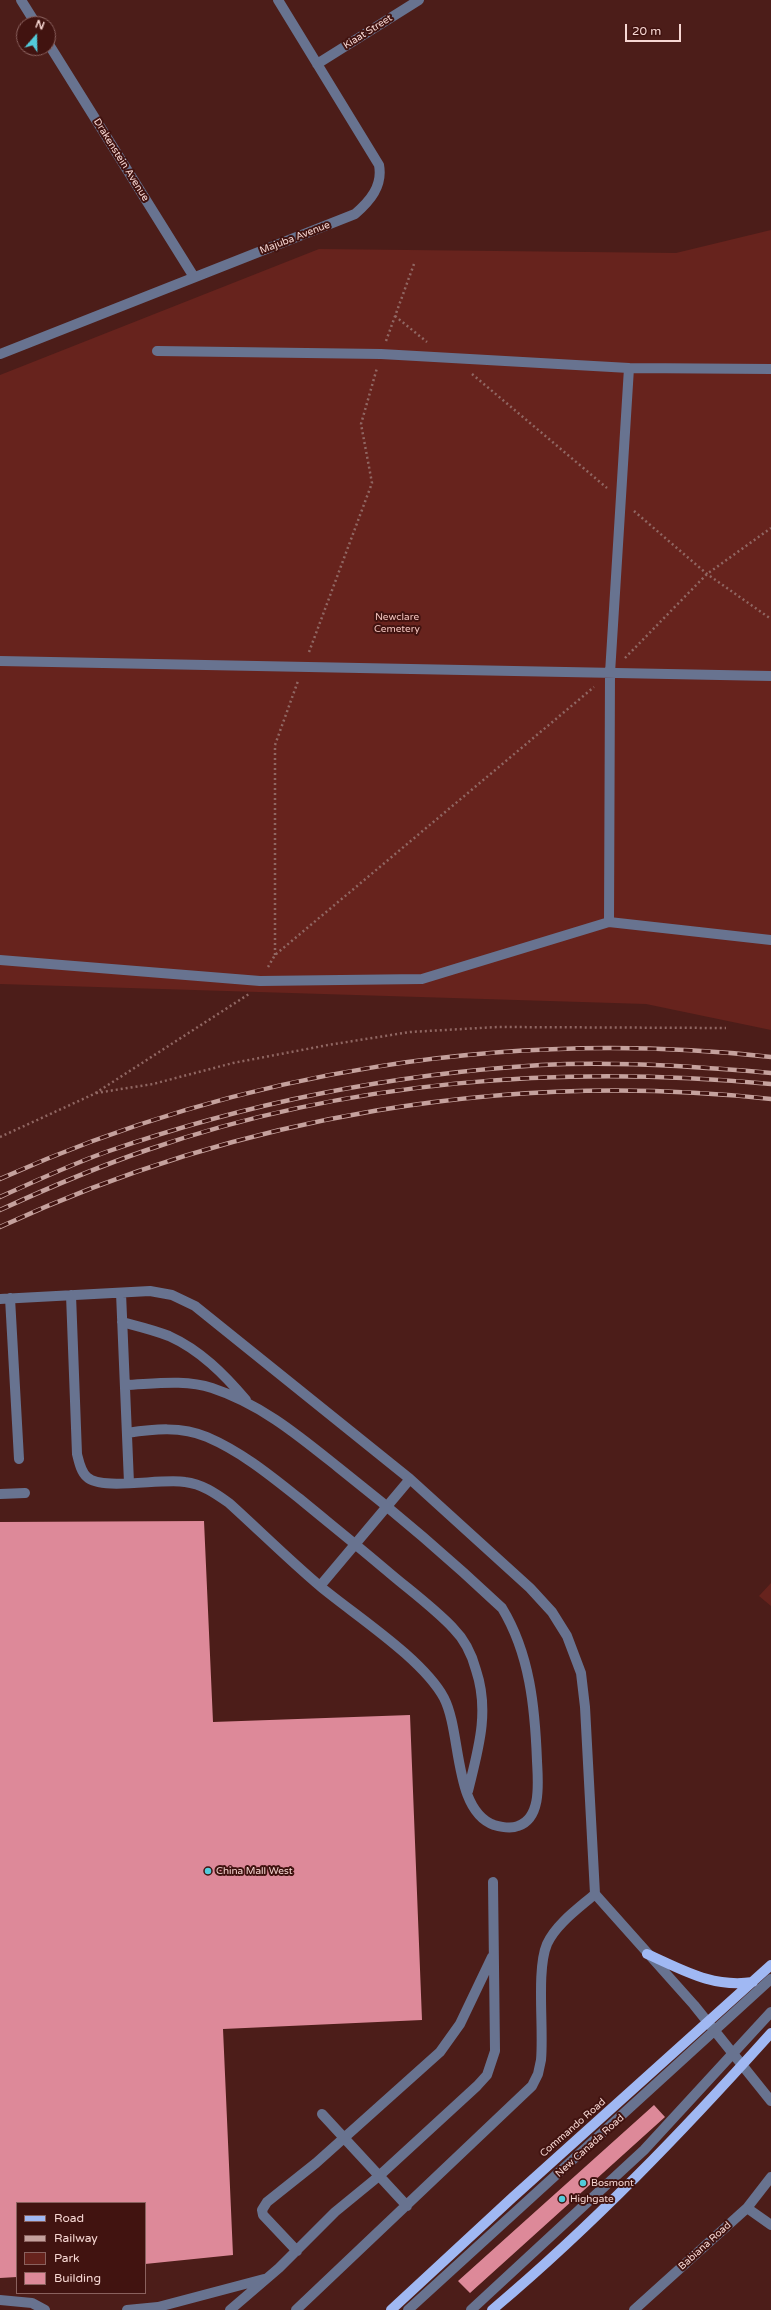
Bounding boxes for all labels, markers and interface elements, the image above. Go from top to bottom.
street label: Kiaat Street [341,12,395,52]
north arrow [16,16,56,56]
scale bar [627,16,683,42]
text: N [34,18,46,33]
text: 20 m [632,24,661,38]
street label: Drakenstein Avenue [91,116,151,204]
street label: Majuba Avenue [258,219,332,257]
park label: Newclare Cemetery [374,611,420,634]
place label: China Mall West [216,1865,293,1877]
marker: China Mall West [203,1866,213,1876]
street label: Commando Road [538,2096,608,2160]
street label: New Canada Road [553,2112,627,2180]
place label: Bosmont [591,2177,634,2189]
marker: Bosmont [578,2178,588,2188]
place label: Highgate [570,2193,614,2205]
marker: Highgate [557,2194,567,2204]
legend [16,2202,146,2294]
text: Road [54,2211,84,2225]
street label: Babiana Road [676,2219,734,2273]
text: Railway [54,2231,98,2245]
text: Park [54,2251,80,2265]
text: Building [54,2271,101,2285]

